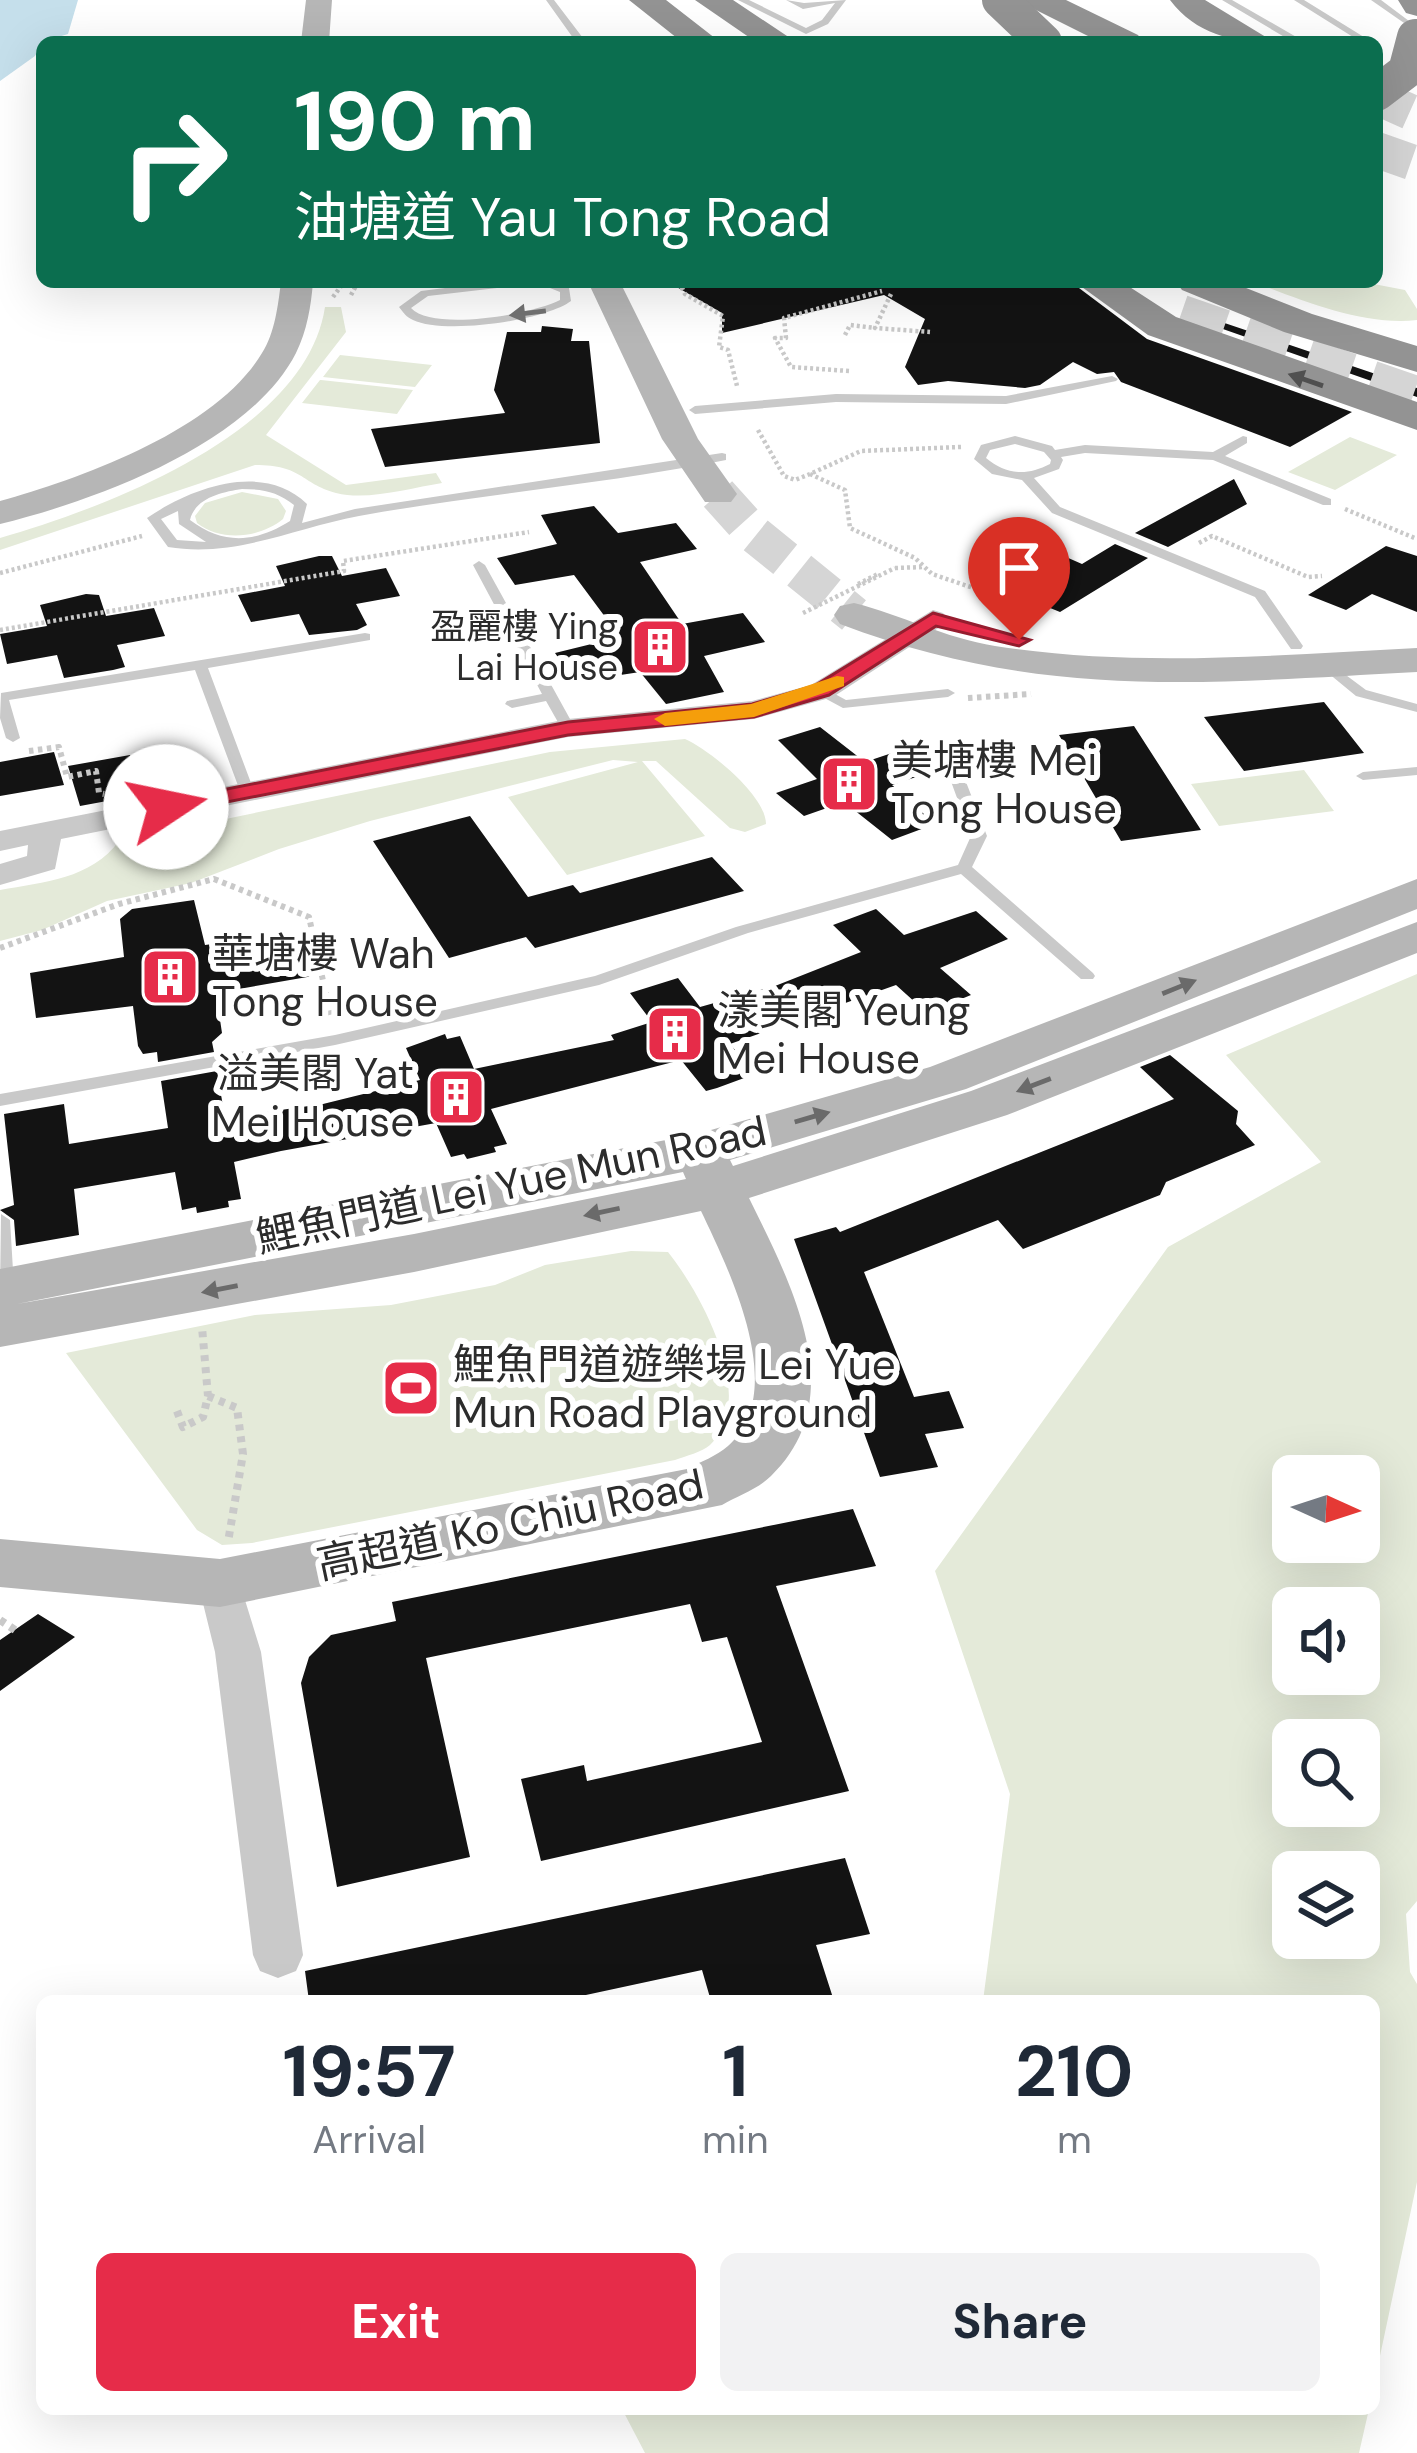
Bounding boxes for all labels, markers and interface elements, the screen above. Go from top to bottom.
text: 190 m [294,67,536,176]
icon: right [96,84,252,240]
text: 油塘道 Yau Tong Road [294,182,831,253]
one-way arrow [508,304,546,323]
one-way arrow [1288,370,1324,388]
pin [968,517,1070,640]
icon: arrive [986,535,1052,601]
place label: 盈麗樓 Ying Lai House [430,603,618,691]
building icon: 盈麗樓 Ying Lai House [629,616,691,678]
place label: 美塘樓 Mei Tong House [891,733,1117,836]
position arrow [103,744,229,870]
building icon: 美塘樓 Mei Tong House [818,753,880,815]
place label: 華塘樓 Wah Tong House [212,926,438,1029]
building icon: 華塘樓 Wah Tong House [139,946,201,1008]
one-way arrow [1162,977,1198,996]
place label: 漾美閣 Yeung Mei House [717,983,970,1086]
building icon: 漾美閣 Yeung Mei House [644,1003,706,1065]
place label: 溢美閣 Yat Mei House [211,1046,414,1149]
building icon: 溢美閣 Yat Mei House [425,1066,487,1128]
one-way arrow [1015,1077,1051,1096]
street label: 鯉魚門道 Lei Yue Mun Road [251,1103,771,1265]
one-way arrow [794,1107,831,1126]
one-way arrow [583,1204,621,1223]
one-way arrow [201,1280,238,1299]
place label: 鯉魚門道遊樂場 Lei Yue Mun Road Playground [453,1337,896,1440]
sports icon: 鯉魚門道遊樂場 Lei Yue Mun Road Playground [380,1357,442,1419]
north arrow [1272,1455,1380,1563]
map controls [1272,1455,1380,1959]
street label: 高超道 Ko Chiu Road [312,1456,708,1592]
button: sound [1272,1587,1380,1695]
button: search [1272,1719,1380,1827]
button: layers [1272,1851,1380,1959]
text: 19:57 [282,2025,456,2118]
text: 1 [722,2025,748,2118]
text: 210 [1015,2025,1134,2118]
text: Arrival [312,2114,426,2165]
text: min [702,2114,769,2165]
text: m [1057,2114,1092,2165]
button: Exit [96,2253,696,2391]
button: Share [720,2253,1320,2391]

